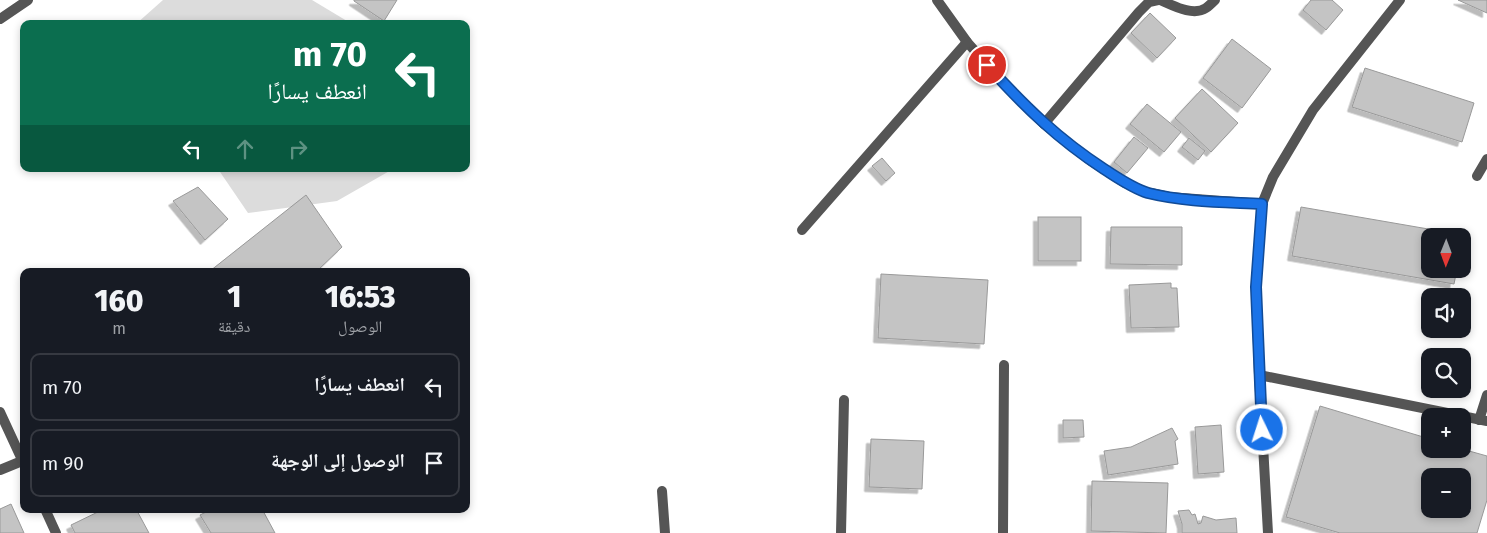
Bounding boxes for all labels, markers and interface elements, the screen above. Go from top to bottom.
text: 70 m [293,33,367,75]
icon: left [385,40,450,105]
pin [966,44,1008,86]
icon: arrive [973,51,1001,79]
text: انعطف يسارًا [268,78,367,105]
icon: left [178,135,206,163]
icon: ahead [231,135,259,163]
icon: right [284,135,312,163]
north arrow [1421,228,1471,278]
map controls [1421,228,1471,518]
text: 1 [227,279,241,315]
text: 16:53 [325,279,396,315]
text: 160 [94,283,144,319]
button: sound [1421,288,1471,338]
text: دقيقة [218,317,251,336]
text: الوصول [338,317,382,336]
text: m [112,319,126,338]
button: search [1421,348,1471,398]
text: انعطف يسارًا [314,373,405,396]
icon: left [420,373,448,401]
text: 70 m [42,376,82,399]
position arrow [1235,403,1287,455]
button: + [1421,408,1471,458]
text: الوصول إلى الوجهة [271,449,405,472]
icon: arrive [420,449,448,477]
text: 90 m [42,452,84,475]
button: − [1421,468,1471,518]

